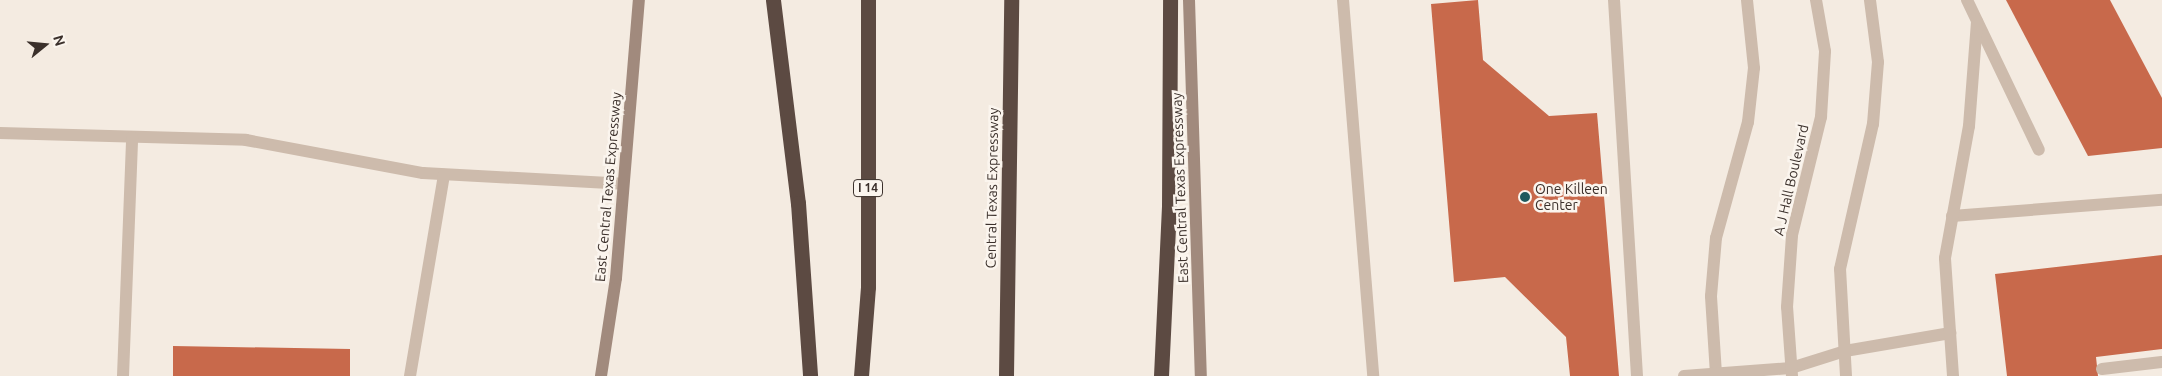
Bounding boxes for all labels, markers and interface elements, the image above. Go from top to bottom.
north arrow [20,20,70,70]
text: N [50,33,69,48]
street label: East Central Texas Expressway [591,91,625,283]
street label: East Central Texas Expressway [1168,93,1192,283]
street label: Central Texas Expressway [982,108,1002,268]
street label: A J Hall Boulevard [1770,123,1812,237]
road number: I 14 [853,178,883,198]
place label: One Killeen Center [1535,181,1608,213]
marker: One Killeen Center [1519,191,1531,203]

